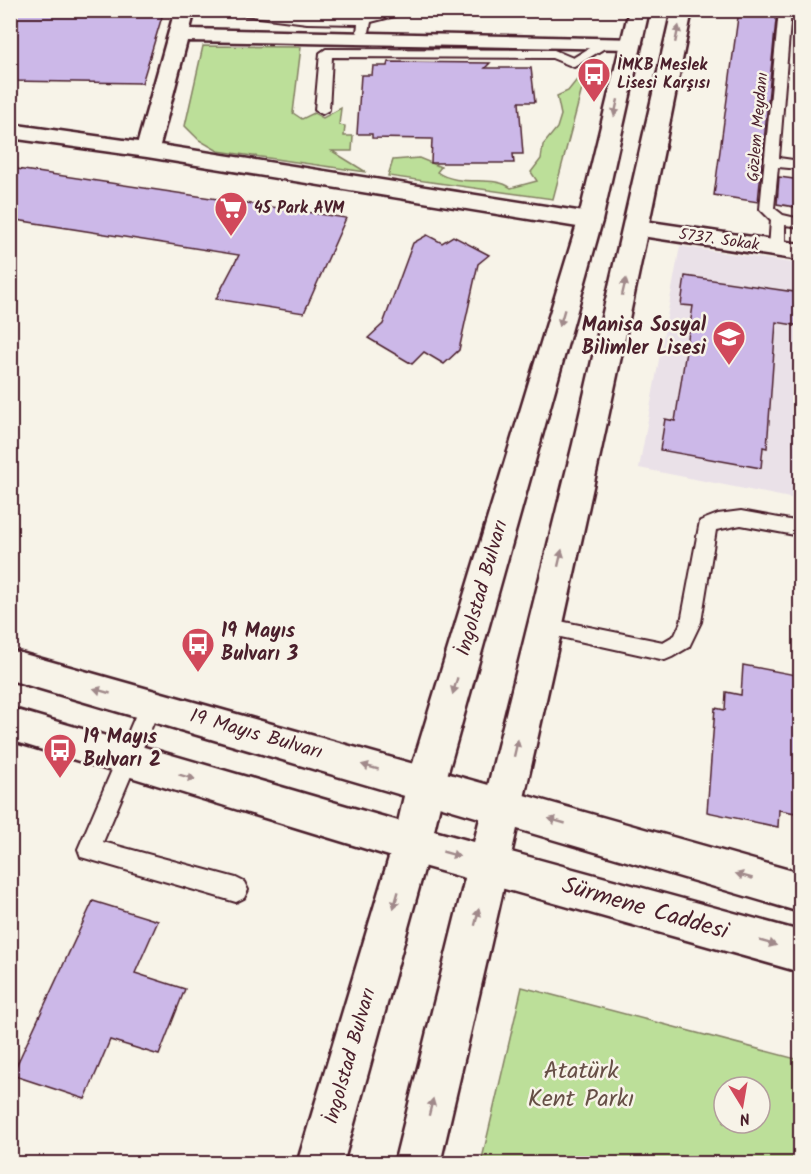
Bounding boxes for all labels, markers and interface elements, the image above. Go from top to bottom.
one-way arrow [673,24,682,43]
place label: İMKB Meslek Lisesi Karşısı [617,53,710,96]
bus stop icon: İMKB Meslek Lisesi Karşısı [576,56,612,103]
street label: Gözlem Meydanı [741,71,775,183]
one-way arrow [611,99,620,118]
supermarket icon: 45 Park AVM [213,190,249,237]
place label: 45 Park AVM [254,196,345,221]
street label: 5737. Sokak [677,222,761,258]
one-way arrow [619,277,629,296]
one-way arrow [557,309,566,327]
place label: Manisa Sosyal Bilimler Lisesi [582,310,707,365]
school or university icon: Manisa Sosyal Bilimler Lisesi [711,319,747,366]
street label: İngolstad Bulvarı [448,516,518,660]
one-way arrow [556,549,566,567]
place label: 19 Mayıs Bulvarı 3 [221,616,298,671]
bus stop icon: 19 Mayıs Bulvarı 3 [180,626,216,673]
one-way arrow [449,677,459,695]
one-way arrow [92,686,110,695]
street label: 19 Mayıs Bulvarı [186,701,326,769]
place label: 19 Mayıs Bulvarı 2 [83,722,161,777]
bus stop icon: 19 Mayıs Bulvarı 2 [42,732,78,779]
one-way arrow [511,739,521,757]
one-way arrow [361,762,379,772]
one-way arrow [178,773,196,782]
one-way arrow [548,816,566,825]
one-way arrow [442,850,460,859]
street label: Sürmene Caddesi [557,867,734,952]
one-way arrow [735,871,753,880]
one-way arrow [391,891,400,909]
one-way arrow [472,908,482,926]
one-way arrow [759,939,777,948]
street label: İngolstad Bulvarı [316,984,386,1128]
park label: Atatürk Kent Parkı [528,1052,634,1119]
north arrow [712,1075,772,1135]
one-way arrow [426,1097,436,1116]
text: N [737,1105,752,1131]

